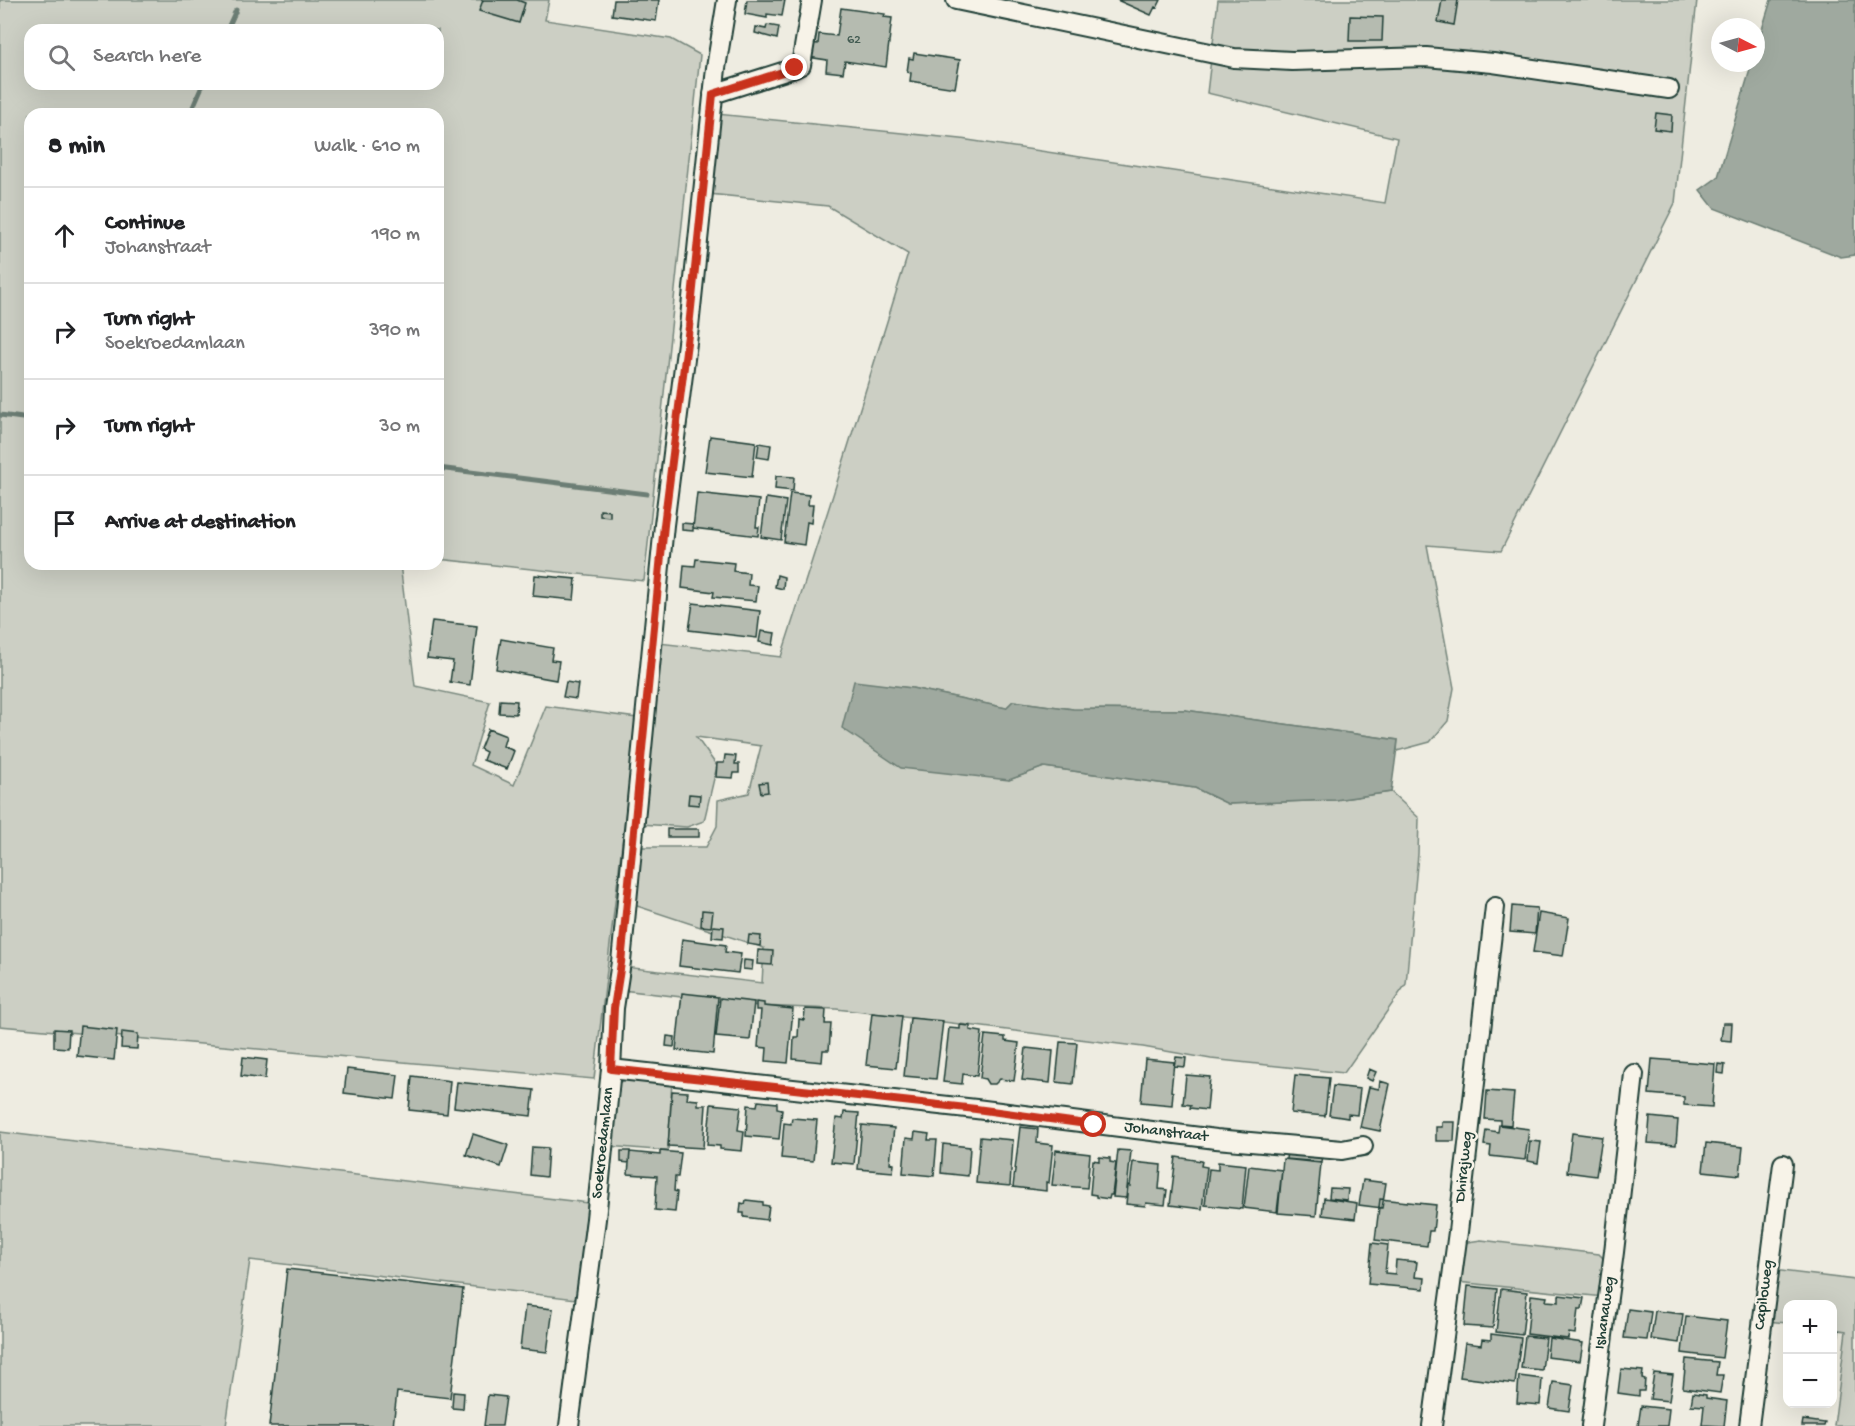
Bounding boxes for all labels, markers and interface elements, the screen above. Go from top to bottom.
north arrow [1711,18,1765,72]
search box [24,24,444,90]
house number: 62 [847,32,861,49]
icon: search [45,41,78,74]
text: Search here [93,44,201,70]
route end [781,54,807,80]
text: 8 min [48,132,105,163]
text: Walk · 610 m [314,136,420,159]
text: Continue [105,211,185,237]
icon: ahead [48,219,81,252]
text: 190 m [372,224,420,247]
text: Johanstraat [105,237,210,260]
text: Turn right [105,307,193,333]
icon: right [48,315,81,348]
text: 390 m [369,320,420,343]
text: Soekroedamlaan [105,333,245,356]
icon: right [48,411,81,444]
text: Turn right [105,414,193,440]
text: 30 m [379,416,420,439]
icon: arrive [48,507,81,540]
text: Arrive at destination [105,510,295,536]
street label: Soekroedamlaan [589,1086,619,1200]
route start [1080,1111,1106,1137]
street label: Johanstraat [1123,1118,1210,1148]
street label: Dhirajweg [1452,1130,1478,1205]
street label: Capiloweg [1751,1259,1779,1331]
street label: Ishanaweg [1591,1275,1621,1351]
map controls [1783,1300,1837,1408]
button: + [1783,1300,1837,1354]
button: − [1783,1354,1837,1408]

